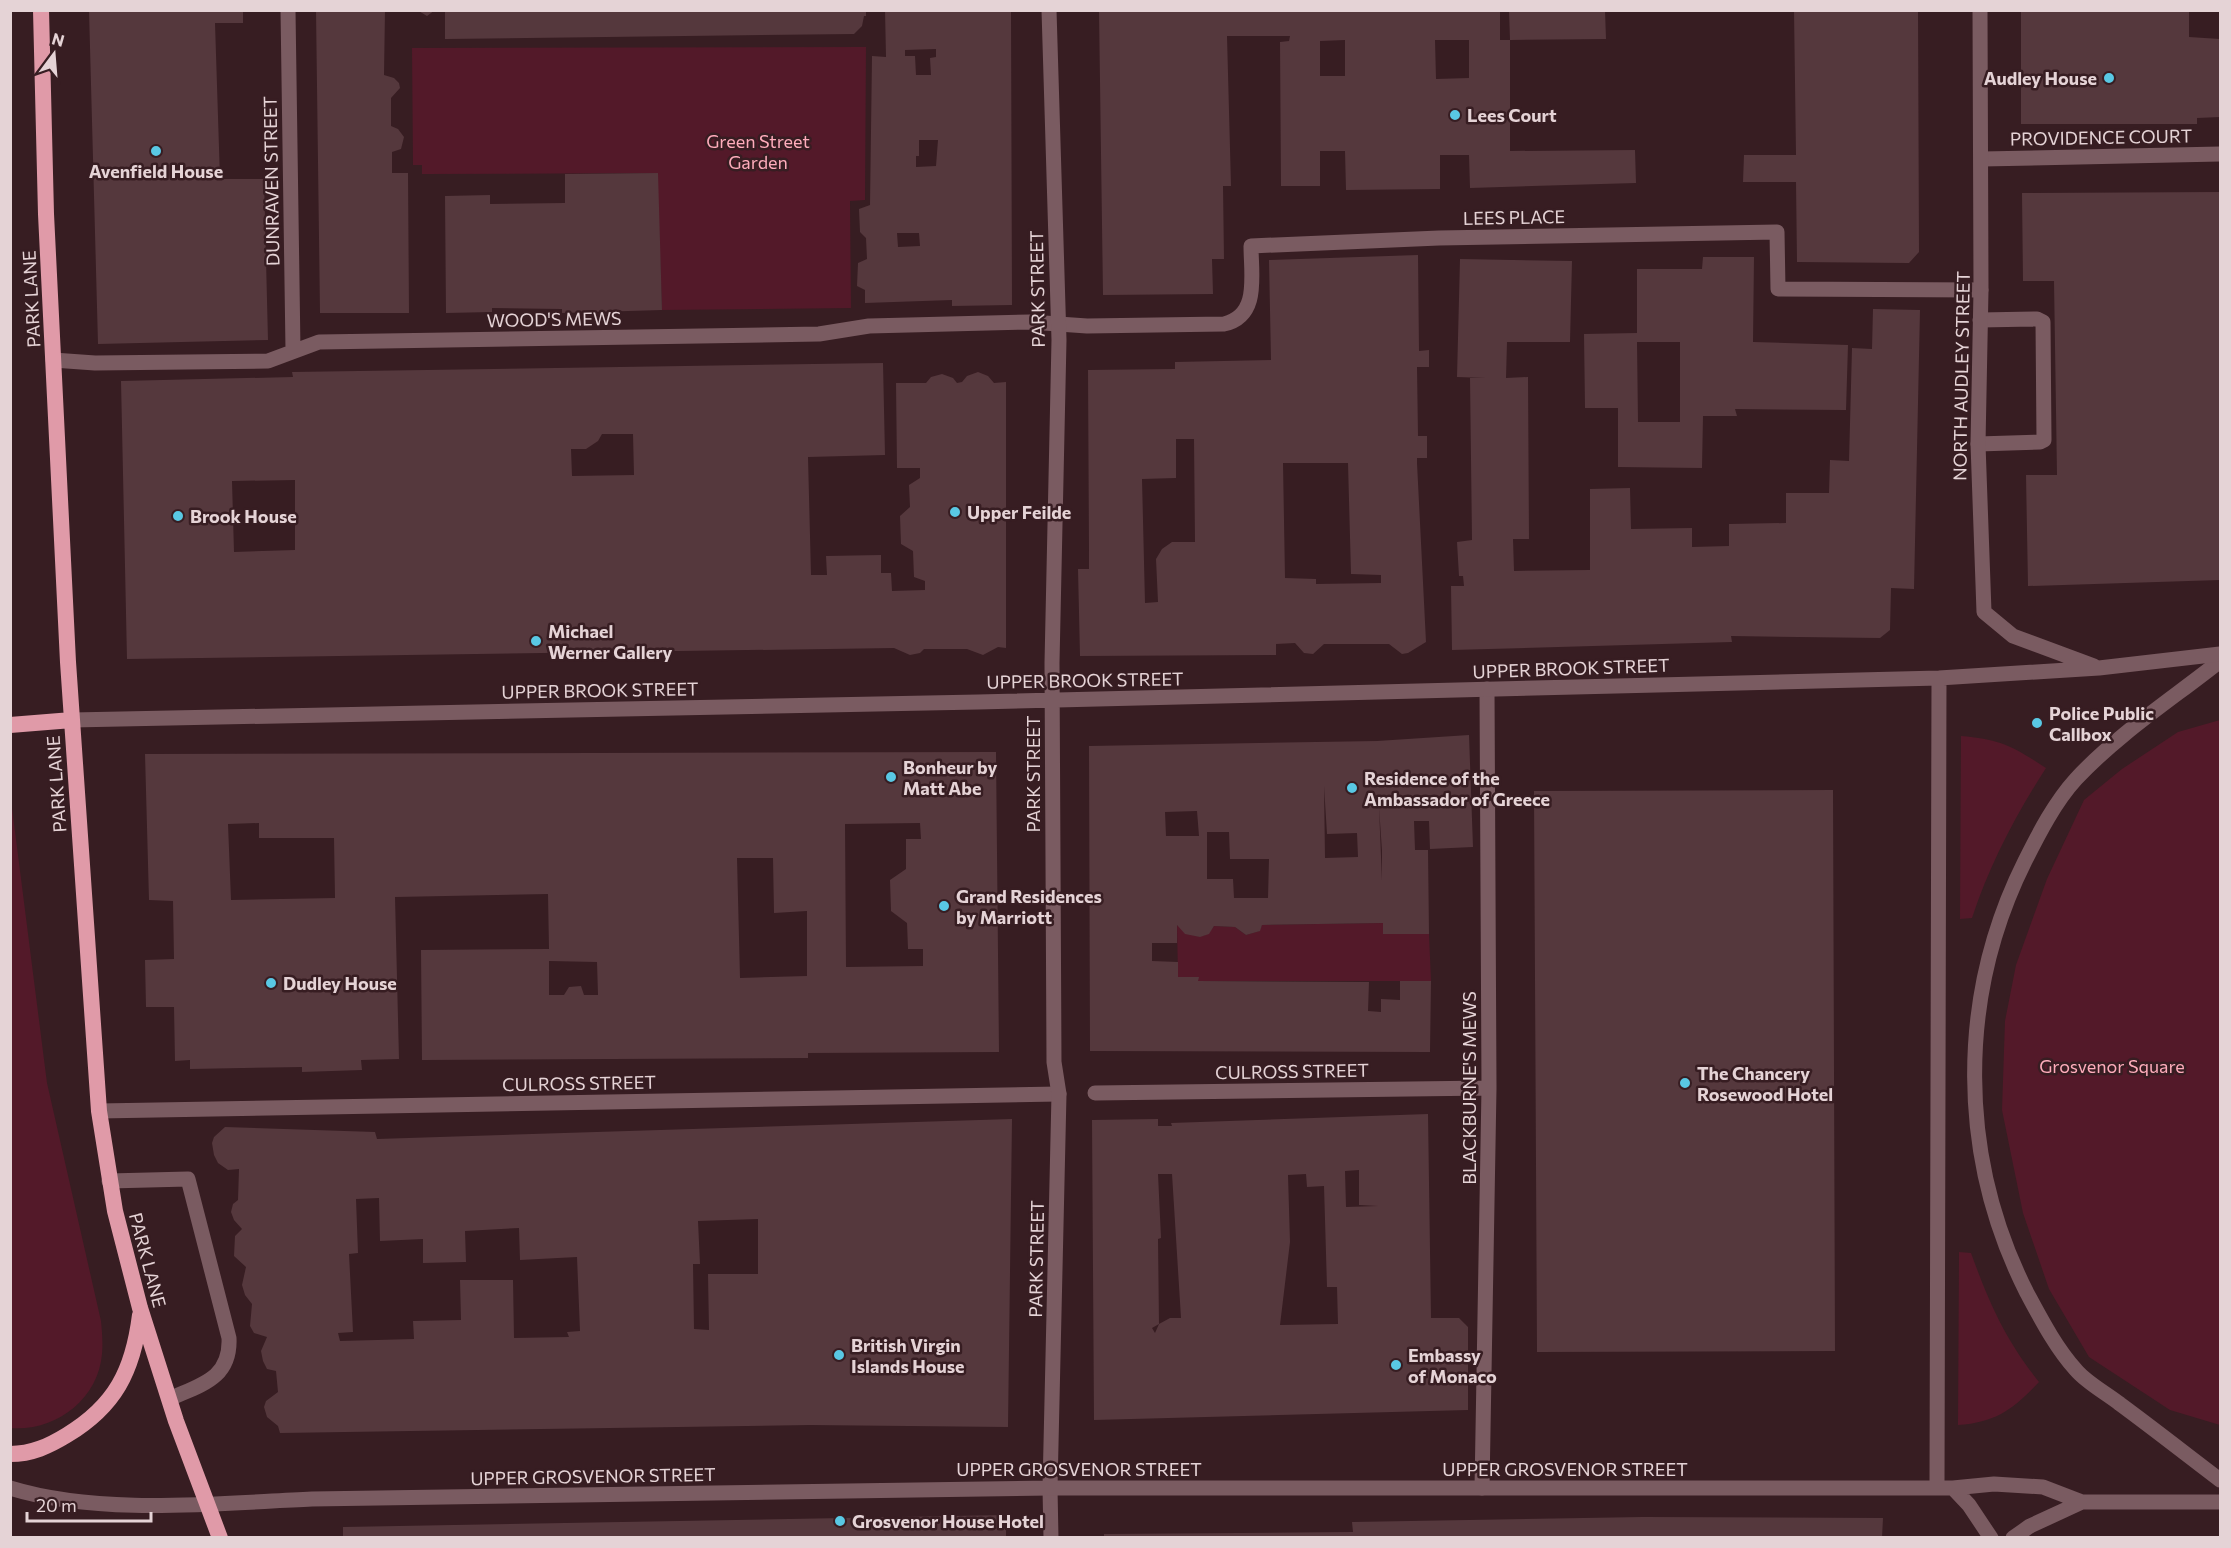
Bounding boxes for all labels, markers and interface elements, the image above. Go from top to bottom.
north arrow [24,24,84,84]
text: N [50,28,67,50]
place label: Audley House [1984,67,2097,89]
marker: Audley House [2102,71,2116,85]
street label: DUNRAVEN STREET [259,96,283,266]
place label: Lees Court [1467,104,1557,126]
marker: Lees Court [1448,108,1462,122]
street label: PROVIDENCE COURT [2010,124,2192,150]
park label: Green Street Garden [706,130,810,173]
marker: Avenfield House [149,144,163,158]
place label: Avenfield House [89,160,223,182]
street label: LEES PLACE [1463,205,1565,229]
street label: PARK STREET [1025,230,1049,348]
street label: PARK LANE [17,250,45,348]
street label: NORTH AUDLEY STREET [1948,271,1974,481]
street label: WOOD'S MEWS [486,307,622,331]
place label: Upper Feilde [967,501,1071,523]
place label: Brook House [190,505,297,527]
marker: Upper Feilde [948,505,962,519]
marker: Brook House [171,509,185,523]
place label: Michael Werner Gallery [548,620,673,663]
marker: Michael Werner Gallery [529,634,543,648]
street label: UPPER BROOK STREET [1472,654,1670,682]
street label: UPPER BROOK STREET [986,667,1184,693]
street label: UPPER BROOK STREET [501,677,699,703]
place label: Police Public Callbox [2049,702,2154,745]
street label: PARK STREET [1022,715,1044,833]
marker: Police Public Callbox [2030,716,2044,730]
street label: PARK LANE [42,735,70,833]
place label: Bonheur by Matt Abe [903,756,997,799]
place label: Residence of the Ambassador of Greece [1364,767,1550,810]
marker: Bonheur by Matt Abe [884,770,898,784]
marker: Residence of the Ambassador of Greece [1345,781,1359,795]
place label: Grand Residences by Marriott [956,885,1102,928]
marker: Grand Residences by Marriott [937,899,951,913]
place label: Dudley House [283,972,397,994]
marker: Dudley House [264,976,278,990]
street label: BLACKBURNE'S MEWS [1458,991,1480,1185]
park label: Grosvenor Square [2039,1055,2185,1077]
street label: CULROSS STREET [1215,1059,1369,1083]
place label: The Chancery Rosewood Hotel [1697,1062,1833,1105]
street label: CULROSS STREET [502,1071,656,1095]
marker: The Chancery Rosewood Hotel [1678,1076,1692,1090]
street label: PARK STREET [1024,1200,1048,1318]
street label: PARK LANE [125,1210,171,1310]
place label: British Virgin Islands House [851,1334,965,1377]
place label: Embassy of Monaco [1408,1344,1497,1387]
marker: British Virgin Islands House [832,1348,846,1362]
marker: Embassy of Monaco [1389,1358,1403,1372]
street label: UPPER GROSVENOR STREET [956,1458,1202,1480]
street label: UPPER GROSVENOR STREET [1442,1458,1688,1480]
street label: UPPER GROSVENOR STREET [470,1463,716,1489]
scale bar [27,1485,152,1523]
text: 20 m [36,1494,77,1516]
place label: Grosvenor House Hotel [852,1510,1044,1532]
marker: Grosvenor House Hotel [833,1514,847,1528]

